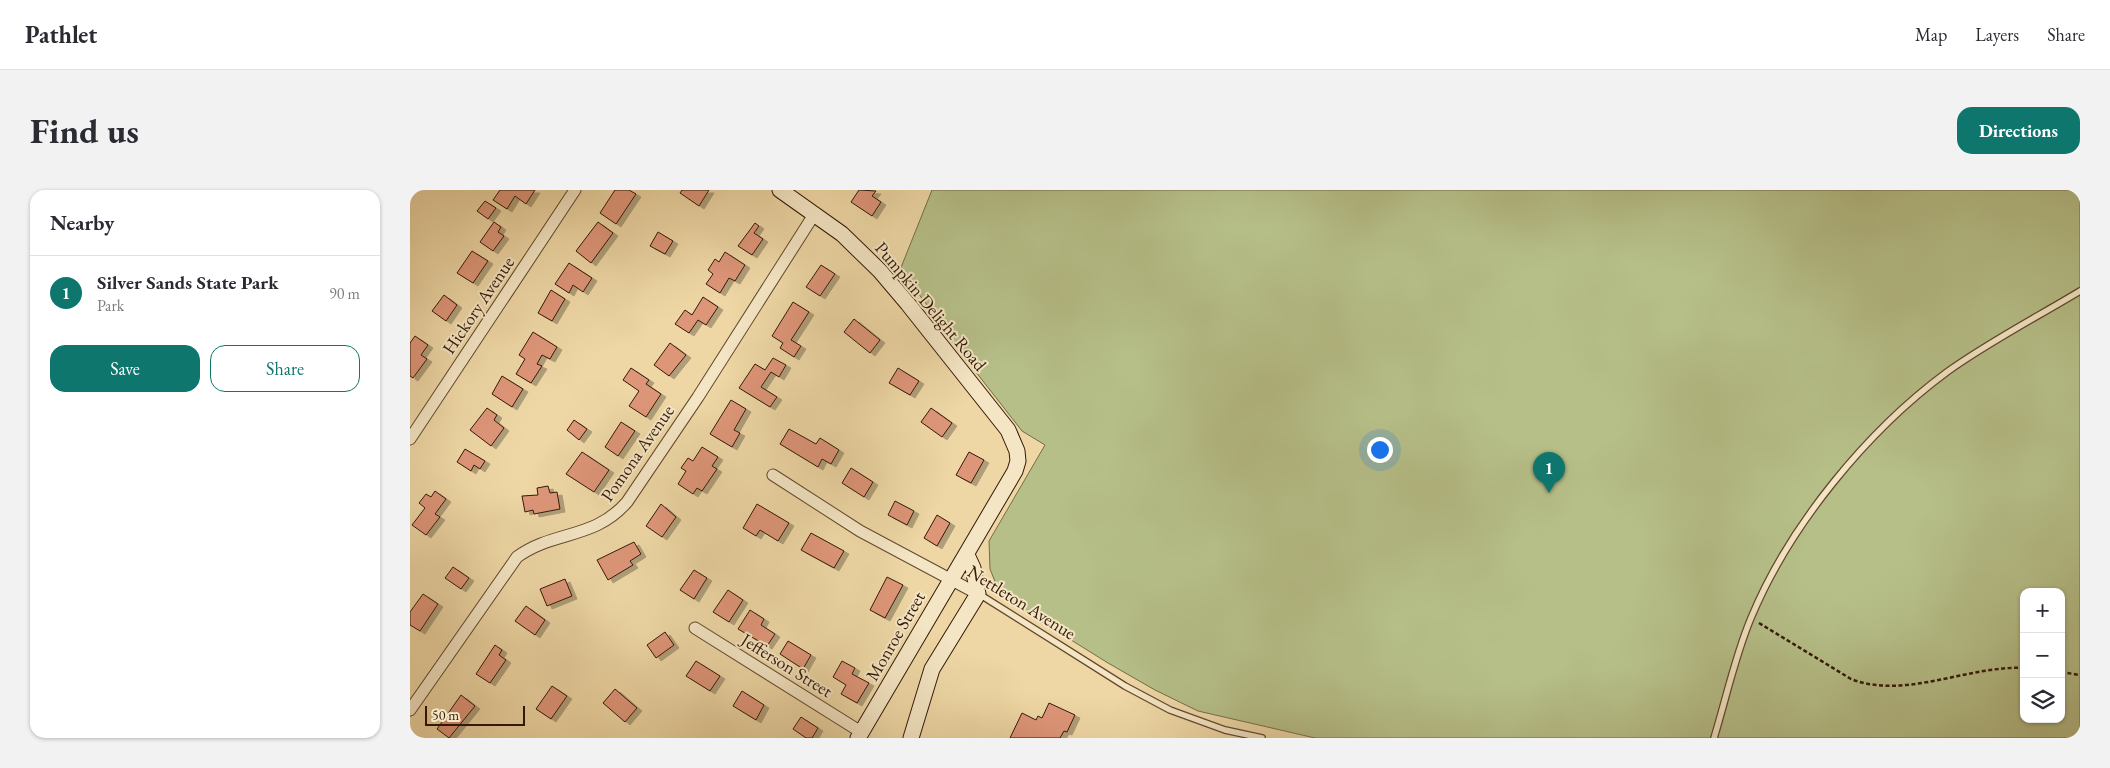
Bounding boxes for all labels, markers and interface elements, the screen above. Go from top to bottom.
text: Pathlet [25,19,97,50]
text: Map [1915,23,1947,46]
text: Layers [1975,23,2019,46]
text: Share [2047,23,2085,46]
button: Directions [1957,107,2080,154]
text: Find us [30,108,139,153]
text: Nearby [50,209,114,236]
street label: Pumpkin Delight Road [870,237,992,376]
street label: Hickory Avenue [437,252,519,358]
text: Silver Sands State Park [97,270,279,295]
text: 1 [62,283,70,304]
text: 90 m [329,283,360,304]
text: Park [97,295,124,316]
button: Save [50,345,200,392]
button: Share [210,345,360,392]
street label: Pomona Avenue [595,400,679,506]
your location [1367,437,1393,463]
pin: 1 [1533,452,1565,493]
street label: Nettleton Avenue [964,560,1080,644]
street label: Monroe Street [860,587,930,685]
map controls [2020,588,2065,723]
button: + [2020,588,2065,633]
street label: Jefferson Street [735,627,837,702]
button: − [2020,633,2065,678]
button: layers [2020,678,2065,723]
scale bar [425,703,525,726]
text: 50 m [432,706,459,724]

